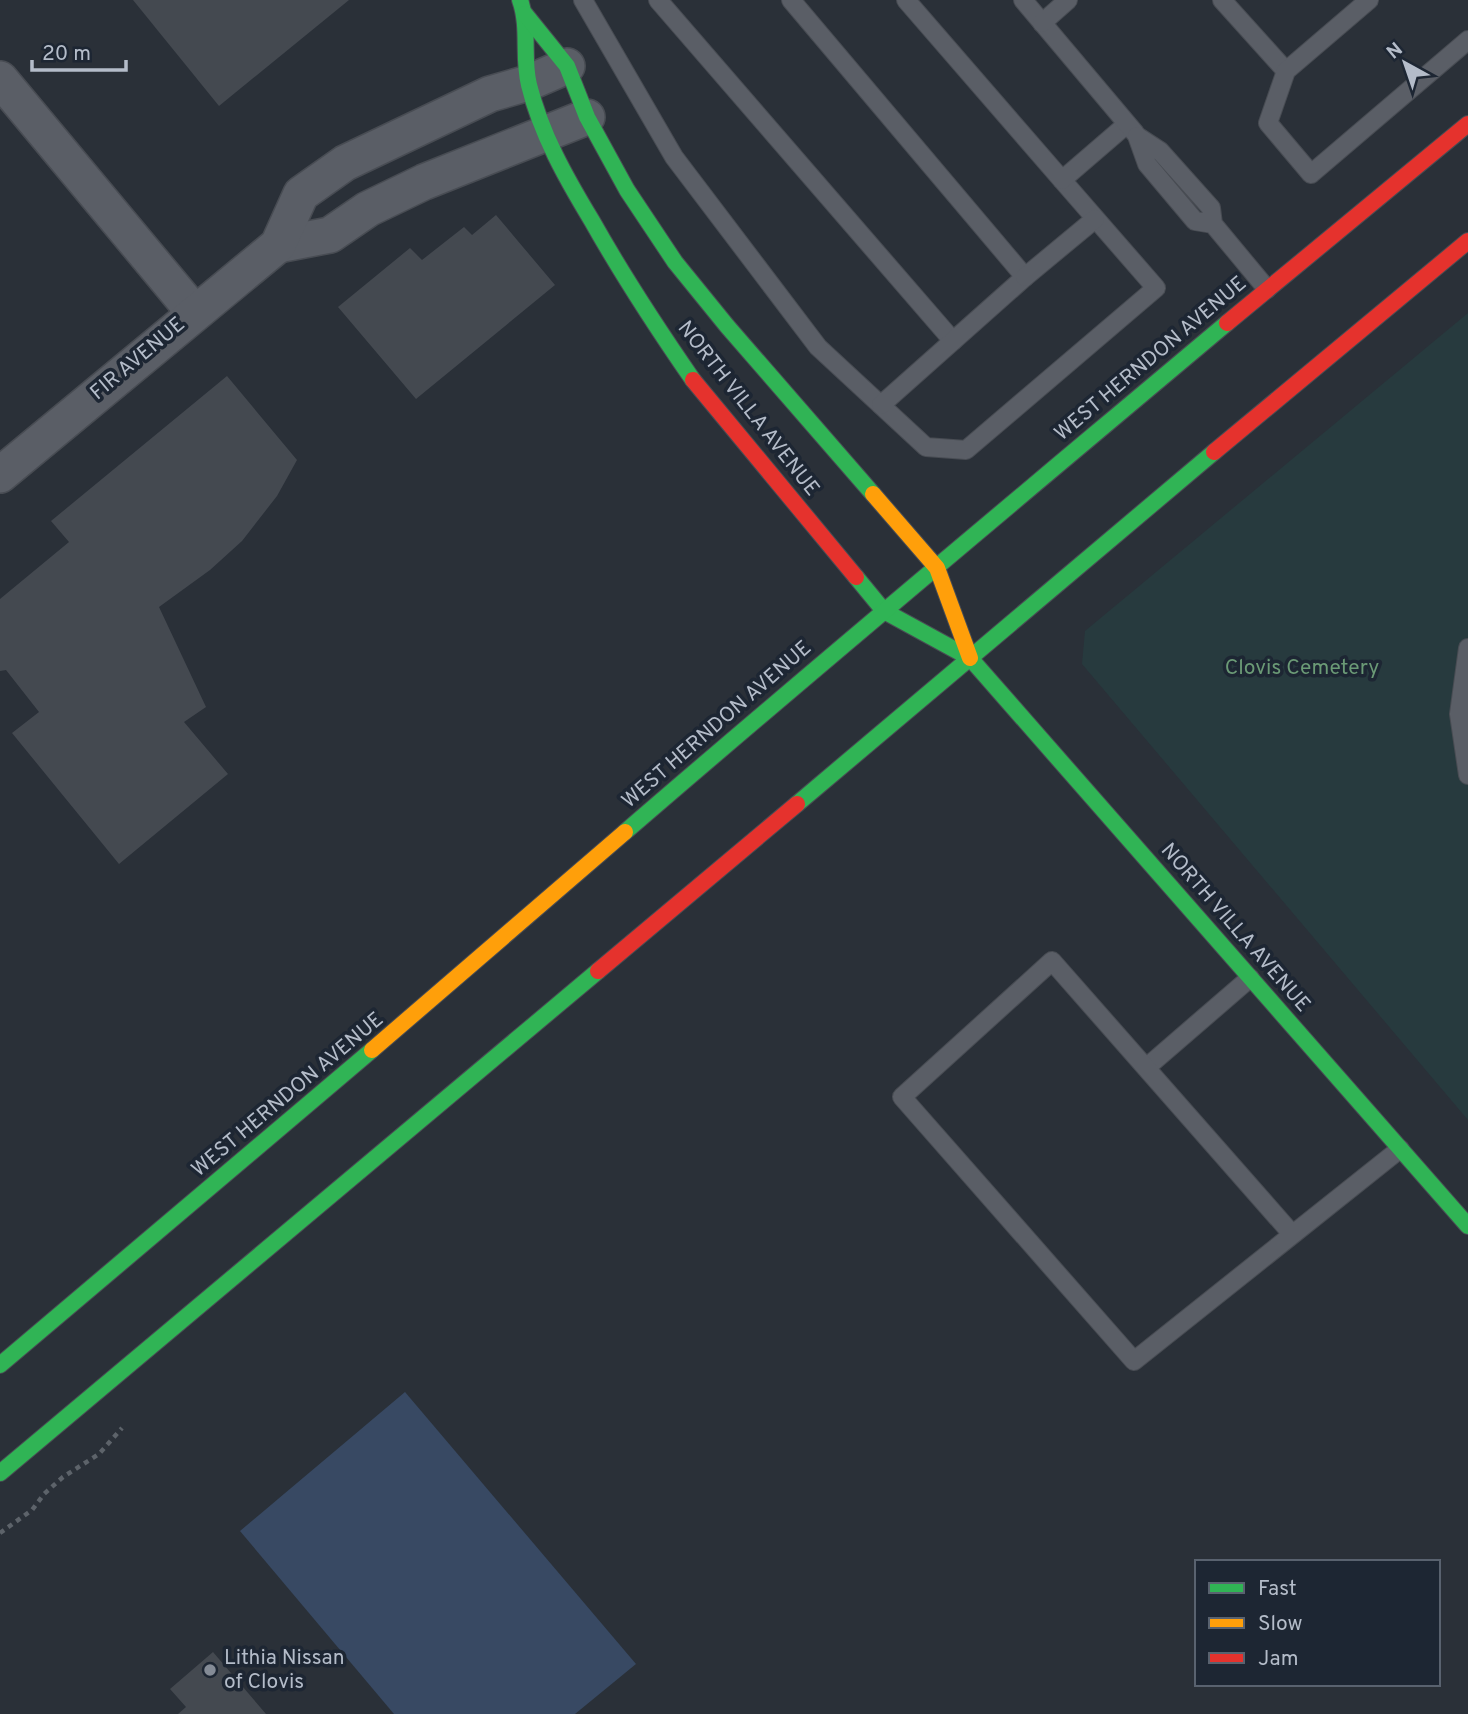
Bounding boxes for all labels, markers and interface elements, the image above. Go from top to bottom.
scale bar [32,28,126,72]
north arrow [1370,28,1440,98]
text: N [1382,38,1408,65]
text: 20 m [42,41,91,68]
street label: WEST HERNDON AVENUE [1049,271,1253,447]
street label: FIR AVENUE [85,311,191,407]
street label: NORTH VILLA AVENUE [671,316,825,502]
street label: WEST HERNDON AVENUE [617,635,817,815]
park label: Clovis Cemetery [1225,655,1379,682]
street label: NORTH VILLA AVENUE [1154,838,1316,1018]
street label: WEST HERNDON AVENUE [186,1007,390,1183]
legend [1195,1560,1440,1686]
text: Fast [1258,1576,1297,1603]
text: Slow [1258,1611,1303,1638]
place label: Lithia Nissan of Clovis [224,1645,345,1696]
text: Jam [1258,1646,1299,1673]
marker: Lithia Nissan of Clovis [202,1662,218,1678]

